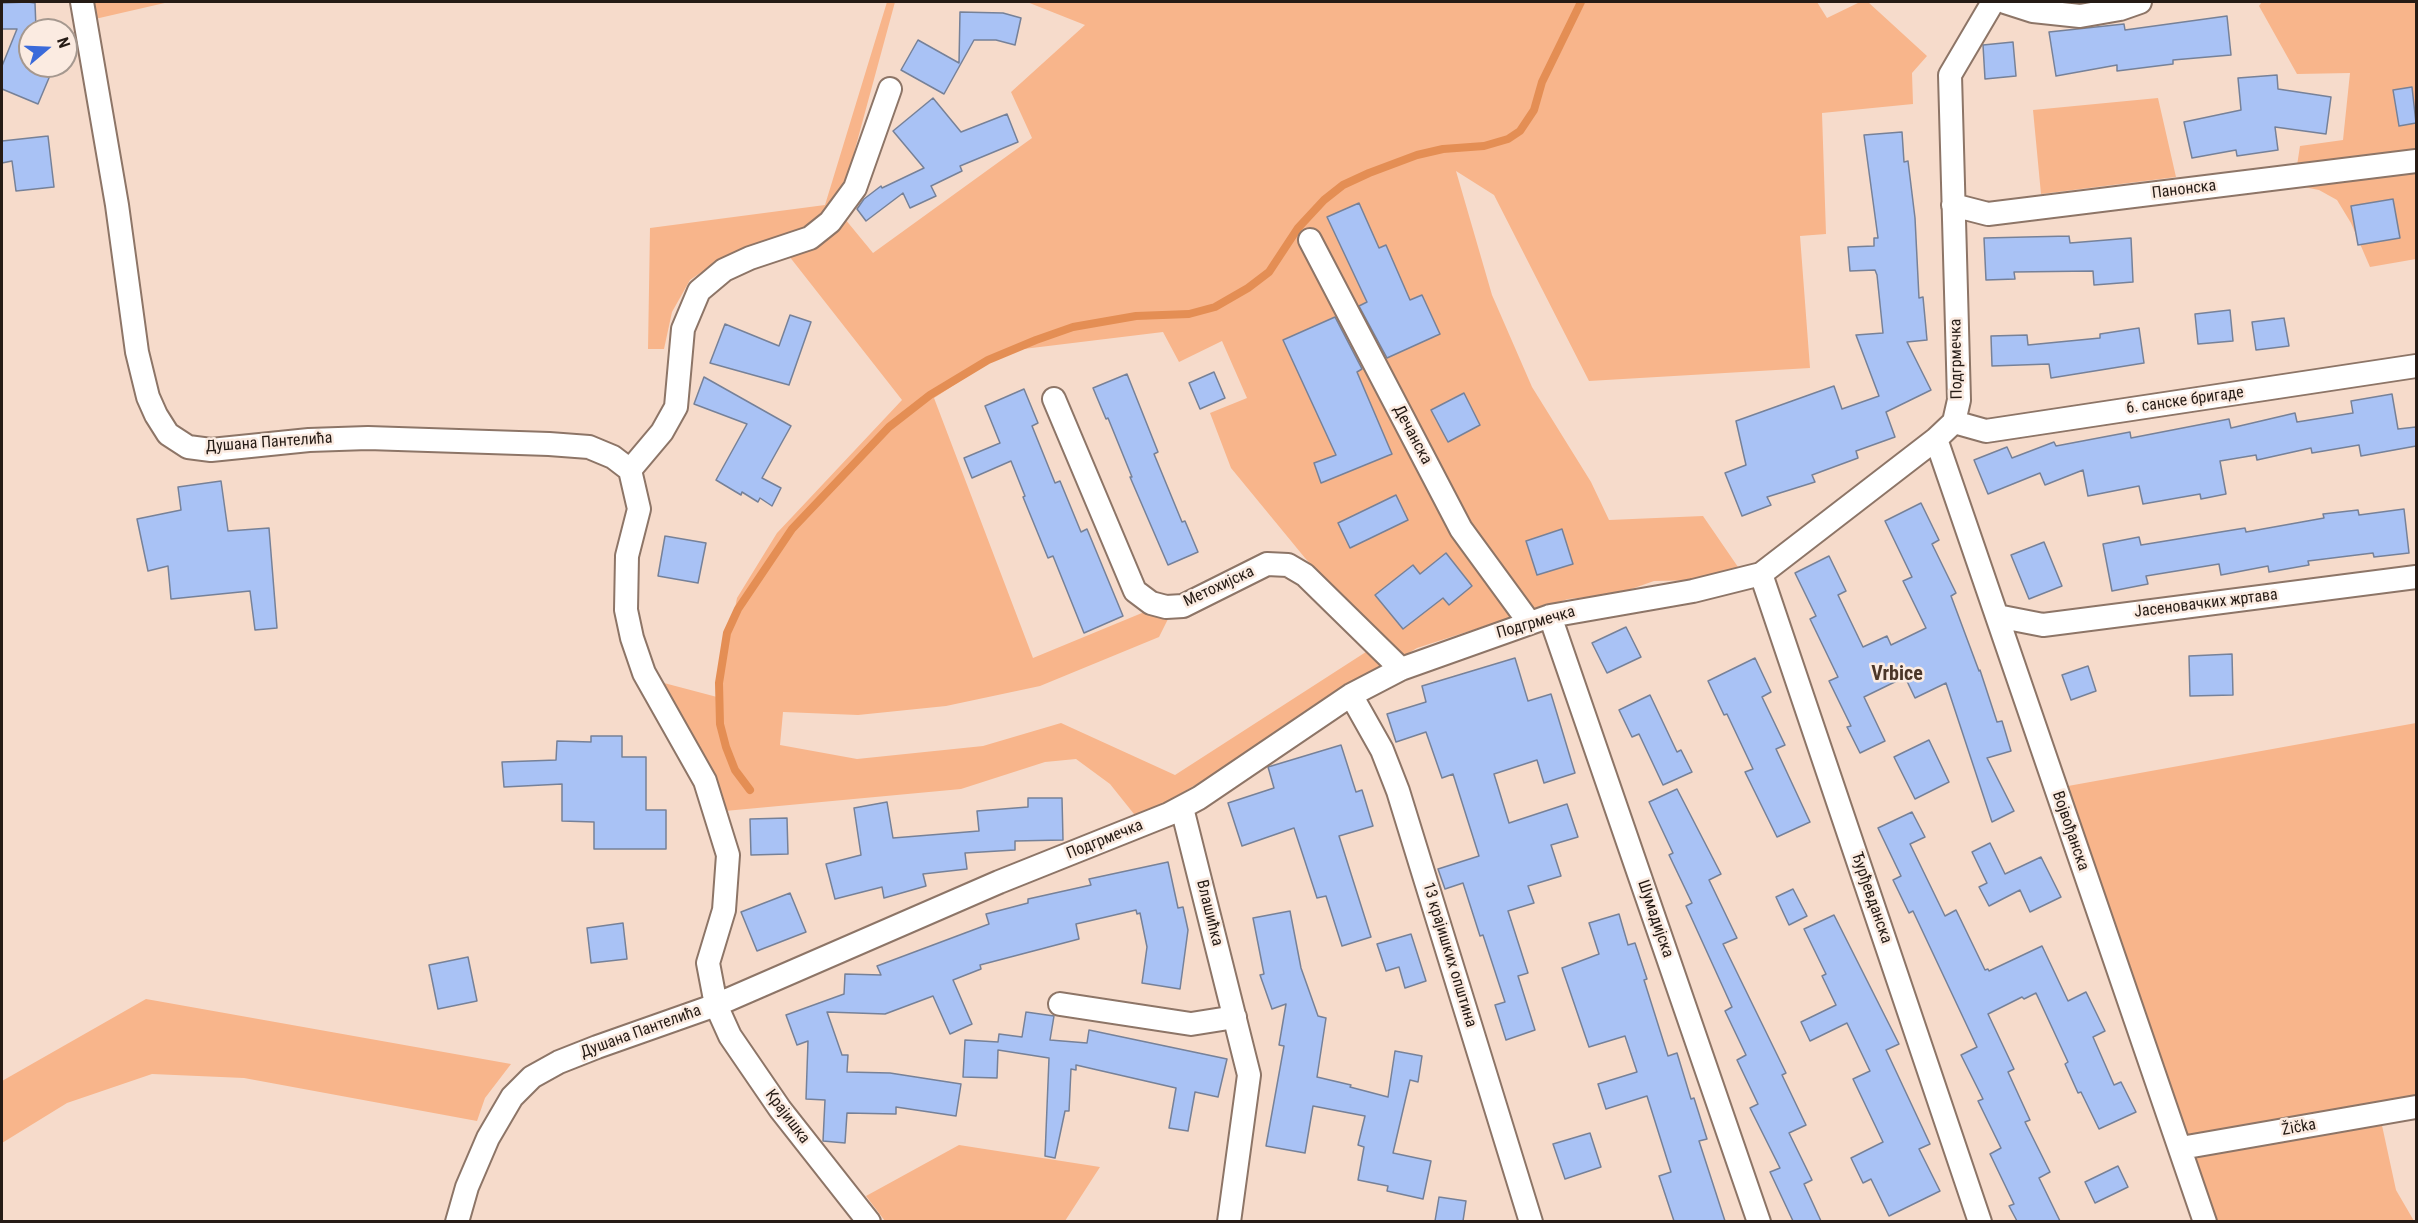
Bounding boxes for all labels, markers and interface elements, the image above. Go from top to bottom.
north arrow [18,18,78,78]
text: N [53,35,74,50]
street label: Панонска [2151,177,2217,203]
street label: Подгрмечка [1947,318,1967,400]
street label: 6. санске бригаде [2125,383,2245,419]
street label: Дечанска [1388,402,1436,468]
street label: Душана Пантелића [205,429,333,457]
street label: Метохијска [1181,562,1257,612]
street label: Јасеновачких жртава [2133,586,2279,622]
street label: Подгрмечка [1495,603,1577,643]
district label: Vrbice [1871,663,1923,687]
street label: Војвођанска [2047,789,2093,873]
street label: Подгрмечка [1064,816,1146,864]
street label: Ђурђевданска [1846,850,1896,946]
street label: Влашићка [1192,878,1226,948]
street label: Шумадијска [1633,878,1677,960]
street label: 13 крајишких општина [1418,880,1480,1030]
street label: Душана Пантелића [578,1001,704,1063]
street label: Крајишка [760,1086,814,1148]
street label: Žička [2280,1116,2318,1140]

